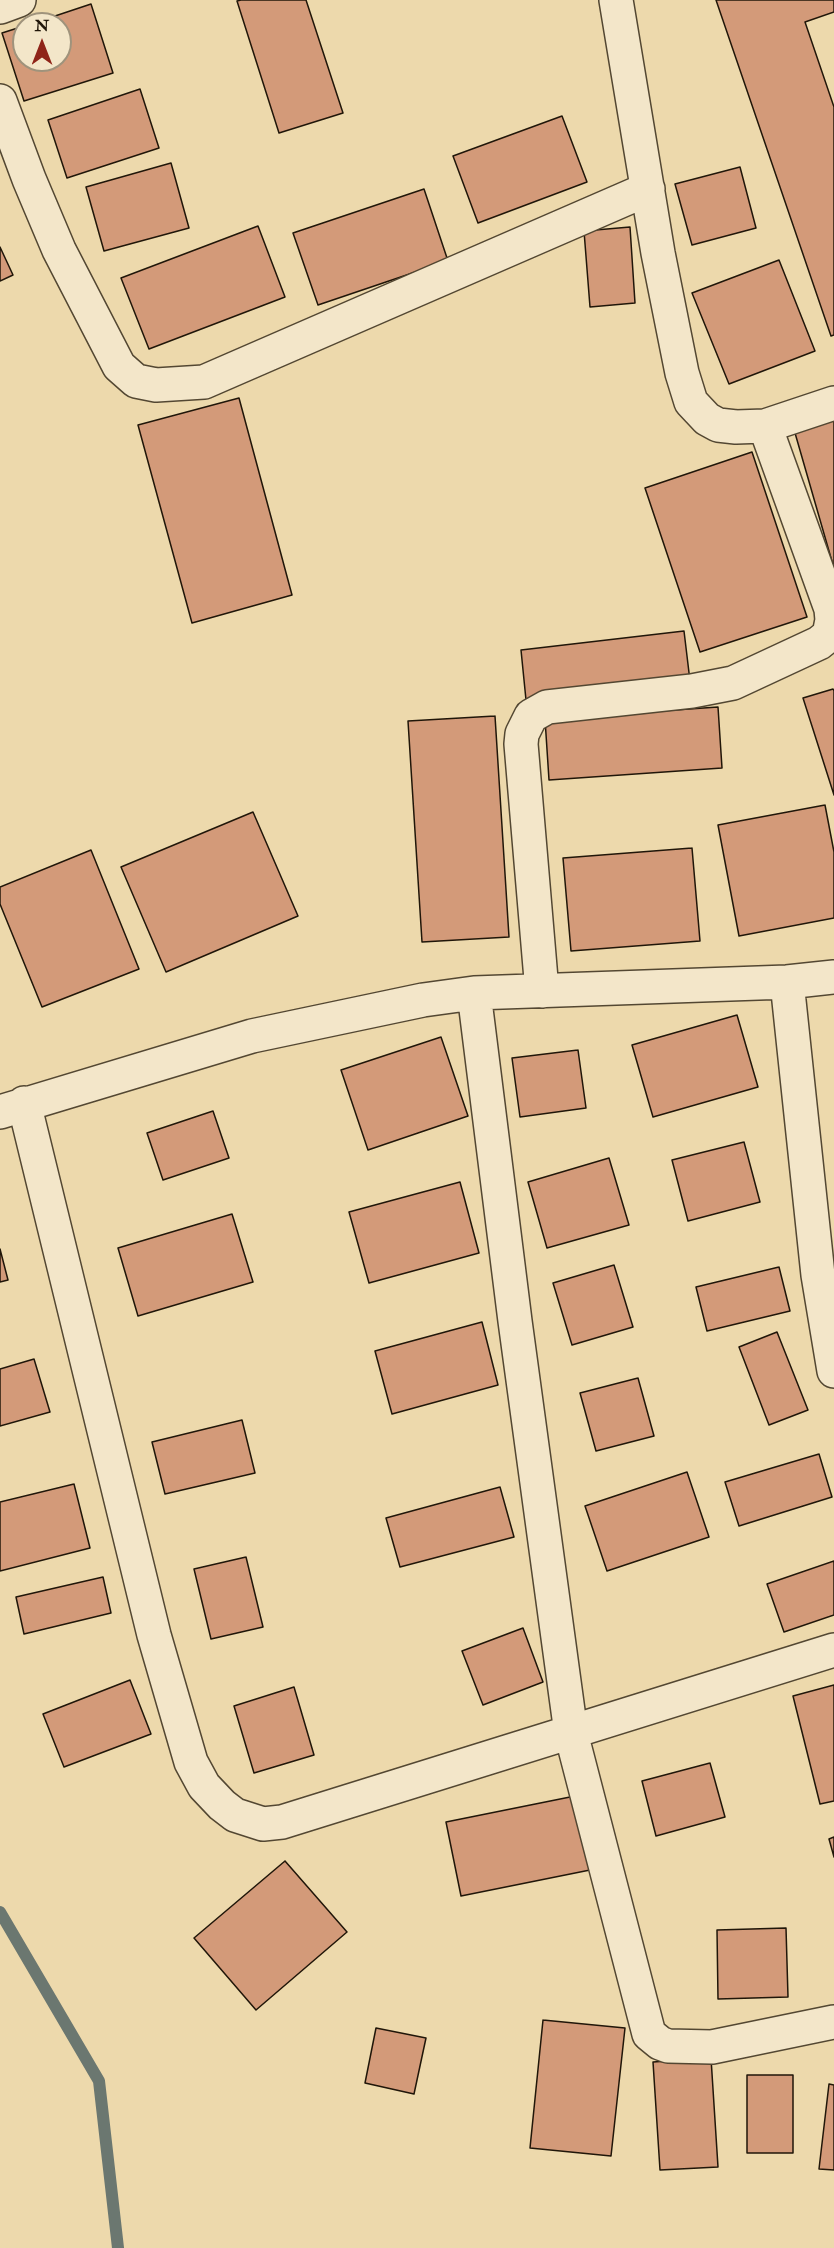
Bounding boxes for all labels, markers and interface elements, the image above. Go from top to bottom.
north arrow [12,12,72,72]
text: N [35,16,49,36]

